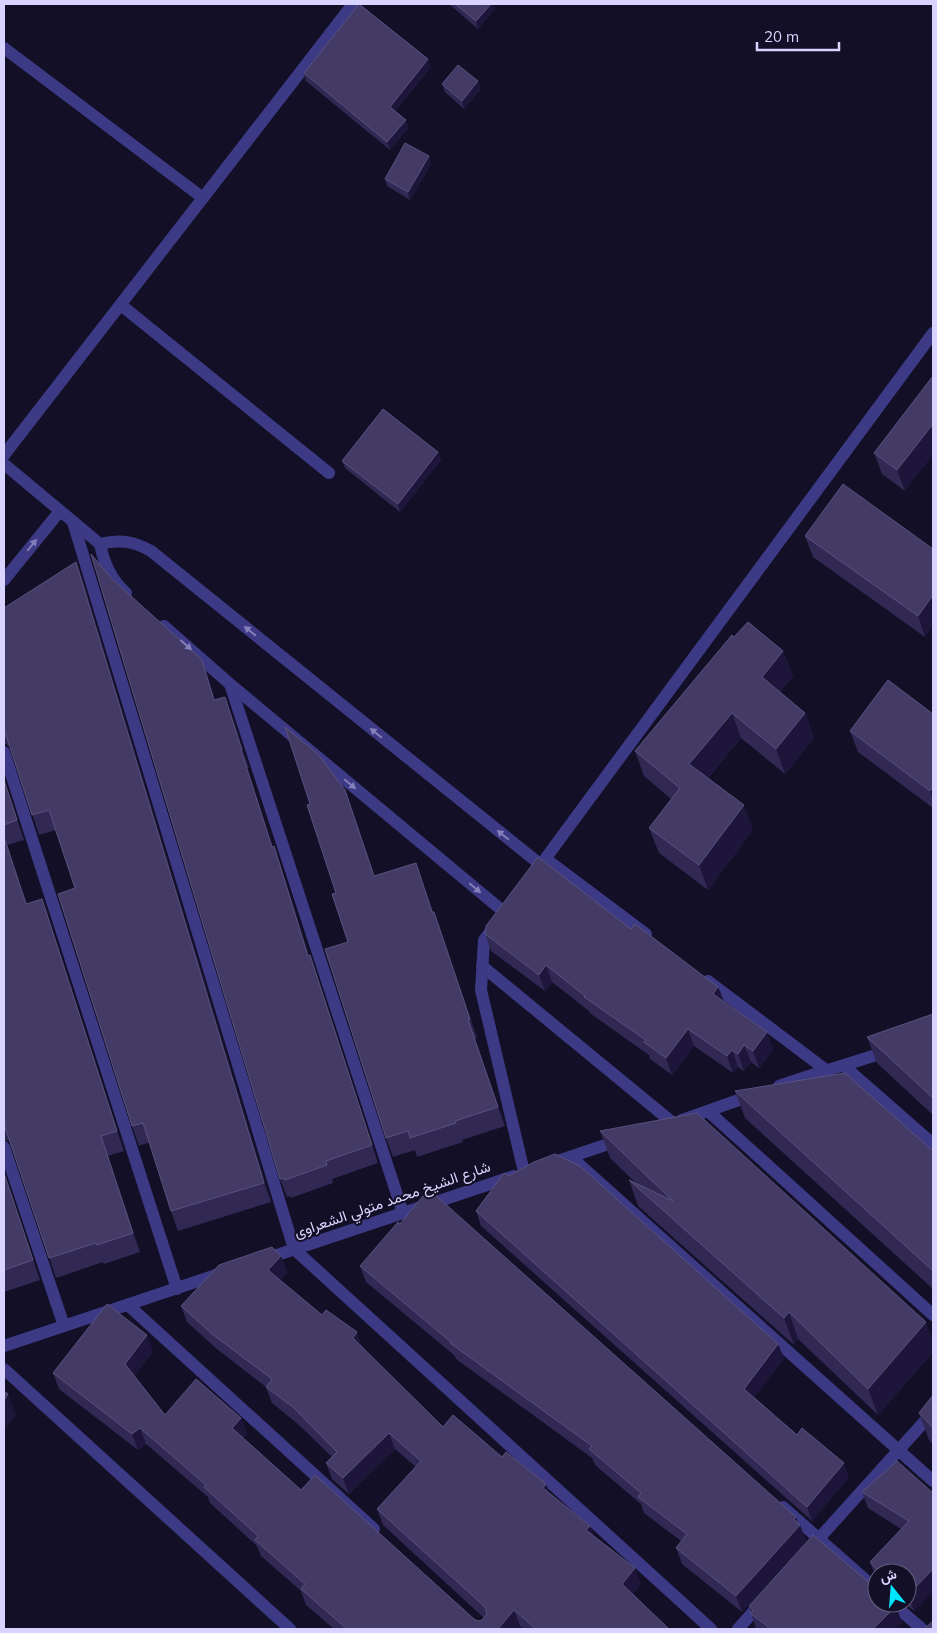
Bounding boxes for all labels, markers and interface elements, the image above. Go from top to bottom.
scale bar [757,20,840,52]
text: 20 m [764,27,799,46]
one-way arrow [26,539,37,552]
one-way arrow [243,626,256,637]
one-way arrow [179,640,192,651]
one-way arrow [370,727,383,738]
one-way arrow [344,778,356,790]
one-way arrow [497,829,510,840]
one-way arrow [469,882,481,894]
street label: شارع الشيخ محمد متولي الشعراوى [291,1156,494,1245]
north arrow [867,1563,917,1613]
text: ش [878,1564,899,1587]

